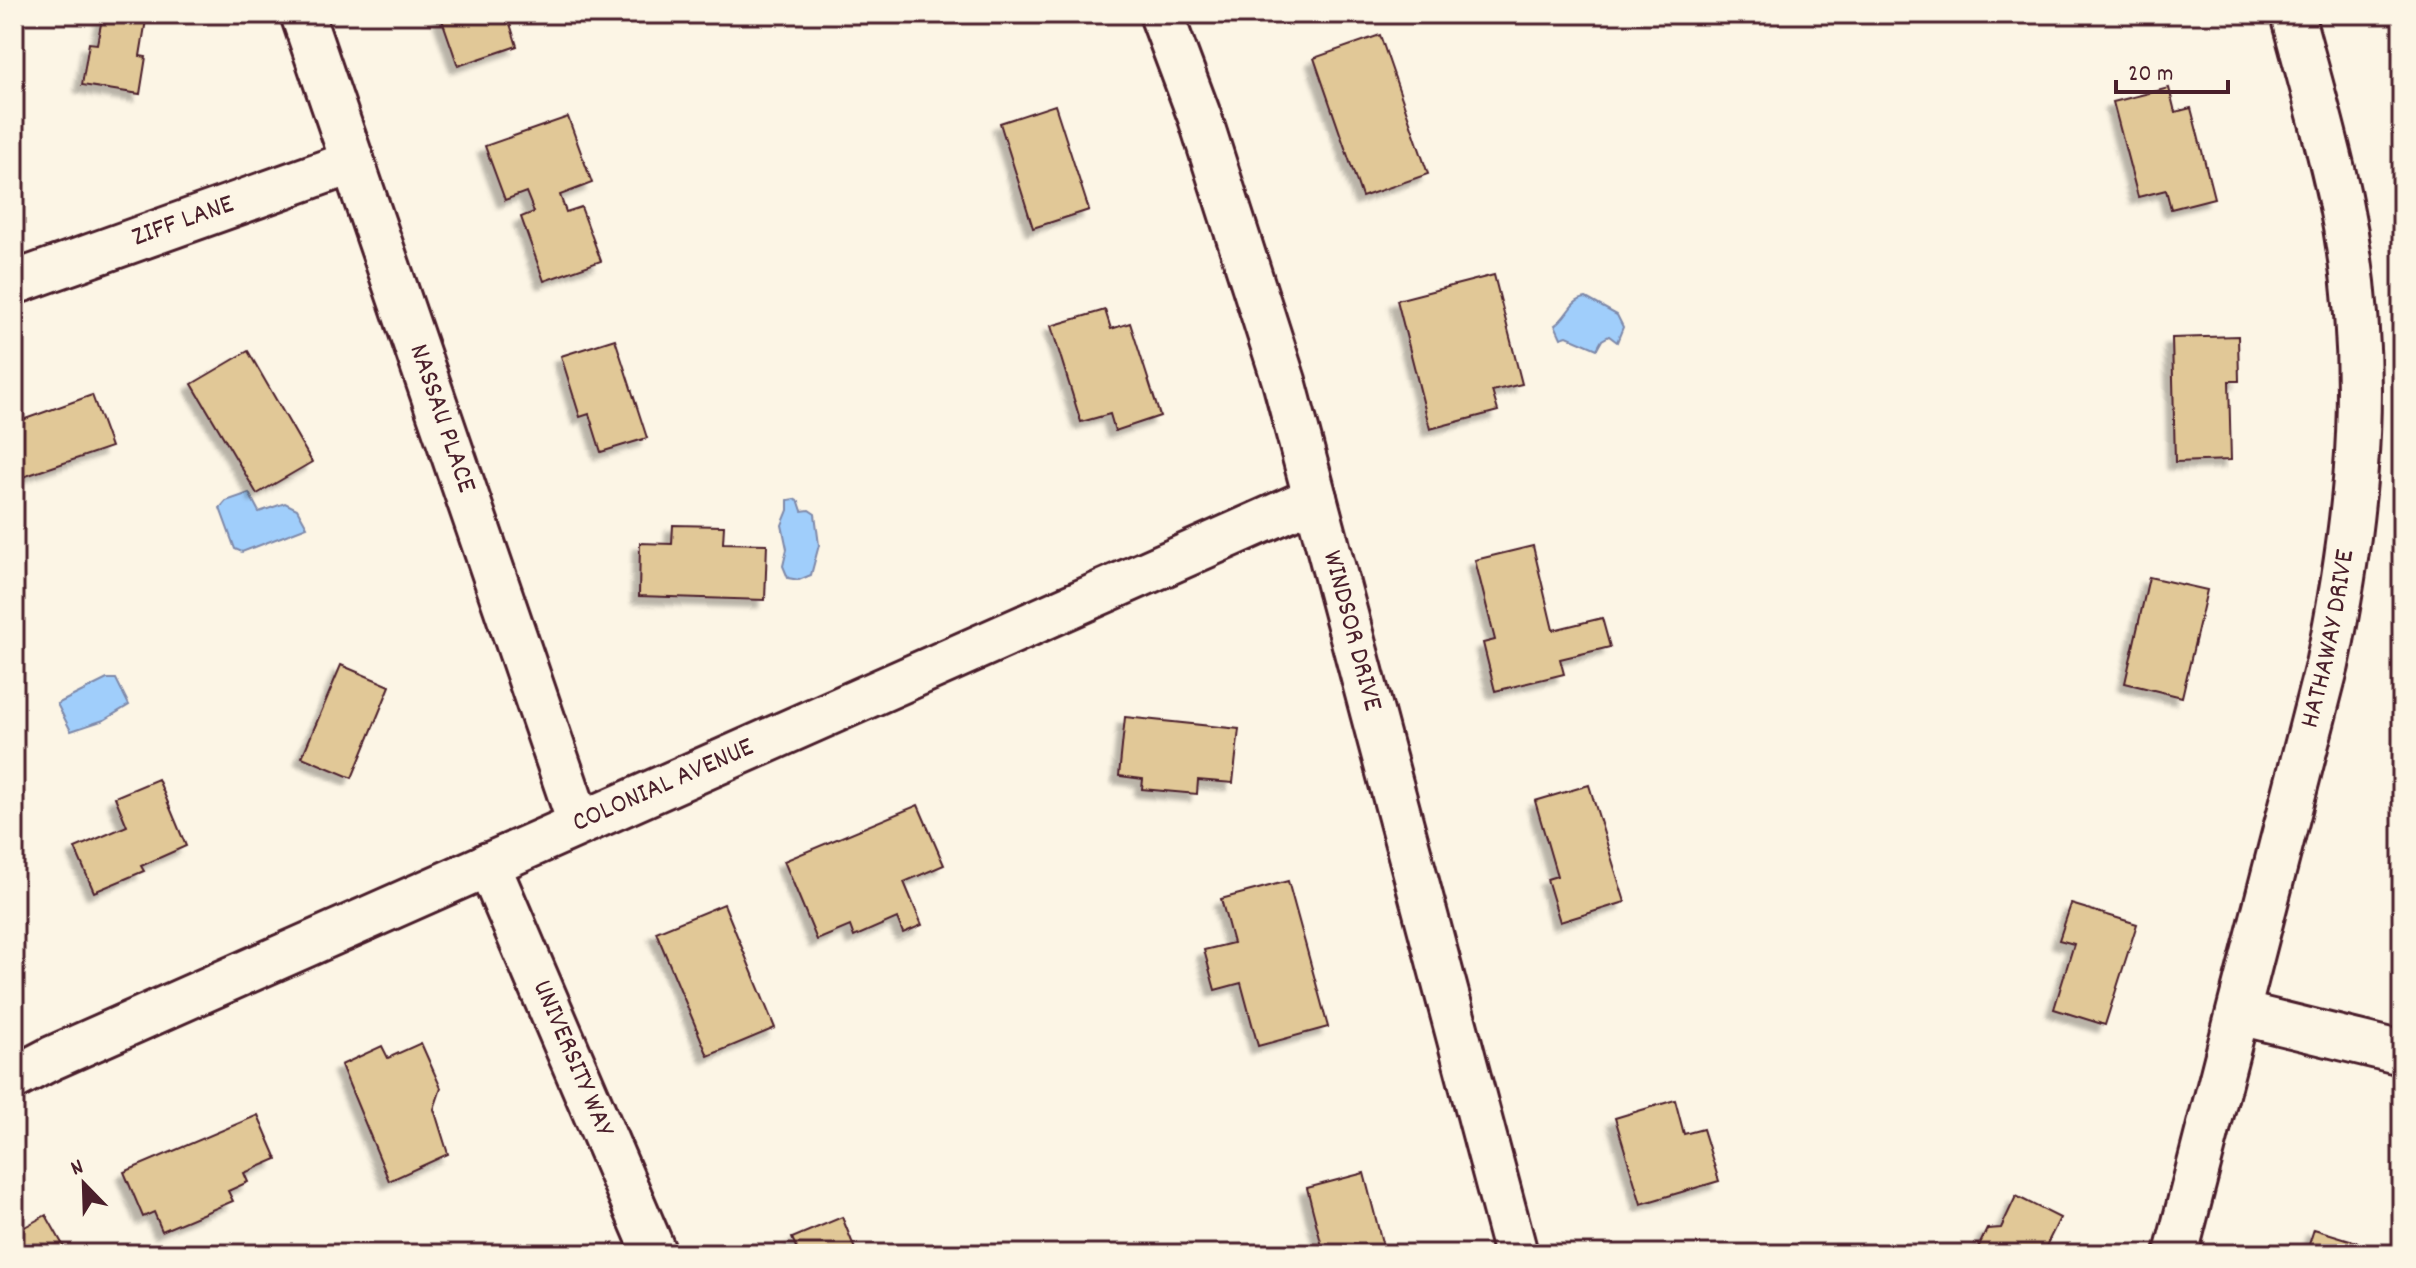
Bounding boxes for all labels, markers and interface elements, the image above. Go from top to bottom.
scale bar [2116,44,2228,94]
text: 20 m [2128,58,2174,92]
street label: ZIFF LANE [127,186,240,259]
street label: NASSAU PLACE [397,339,485,499]
street label: WINDSOR DRIVE [1310,547,1391,716]
street label: HATHAWAY DRIVE [2292,547,2367,733]
street label: COLONIAL AVENUE [567,729,761,845]
street label: UNIVERSITY WAY [520,975,623,1144]
north arrow [44,1144,124,1224]
text: N [66,1152,89,1185]

